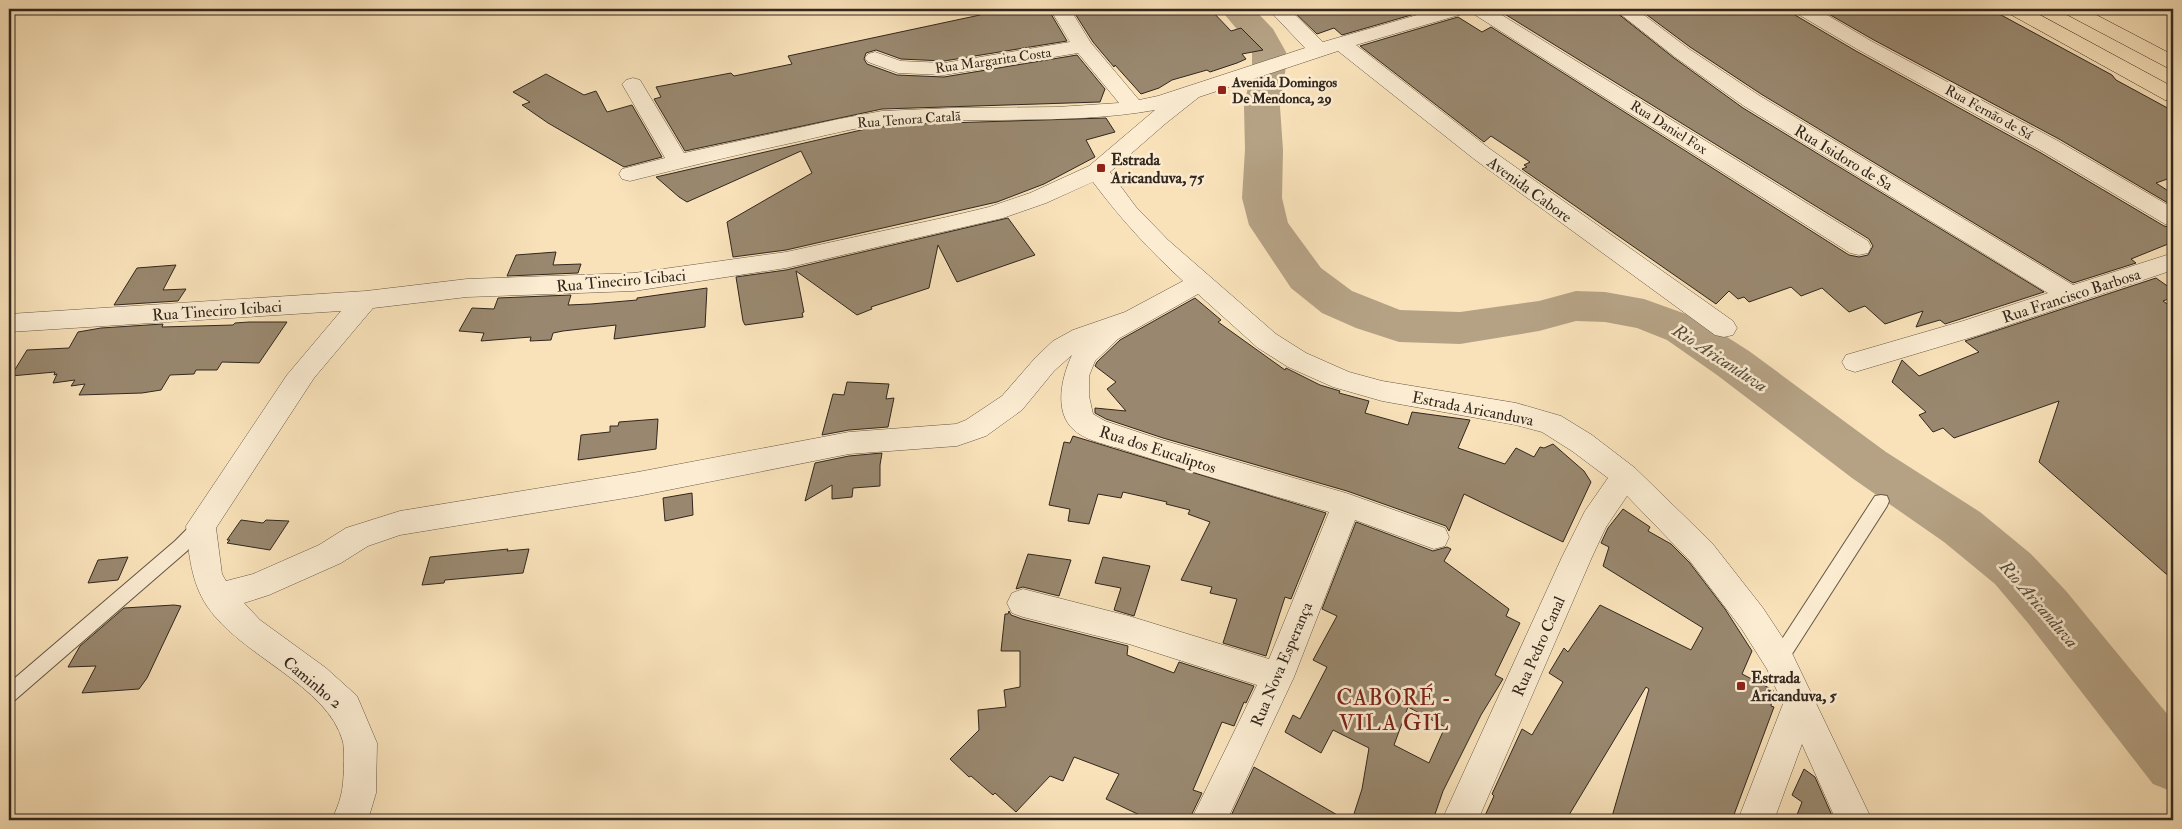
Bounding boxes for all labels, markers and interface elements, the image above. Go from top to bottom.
street label: Rua Margarita Costa [934,44,1052,77]
place label: Avenida Domingos De Mendonca, 29 [1231,74,1337,107]
street label: Rua Fernão de Sá [1942,81,2036,144]
marker: Avenida Domingos De Mendonca, 29 [1216,84,1228,96]
street label: Rua Daniel Fox [1627,97,1711,158]
street label: Rua Tenora Catalã [857,107,962,132]
street label: Rua Isidoro de Sa [1791,121,1897,195]
place label: Estrada Aricanduva, 75 [1110,150,1205,188]
street label: Avenida Cabore [1482,152,1576,227]
marker: Estrada Aricanduva, 75 [1095,162,1107,174]
street label: Rua Francisco Barbosa [2000,264,2143,328]
street label: Rua Tineciro Icibaci [555,265,687,297]
street label: Rua Tineciro Icibaci [151,296,283,326]
water label: Rio Aricanduva [1667,319,1772,398]
street label: Estrada Aricanduva [1410,387,1536,431]
street label: Rua dos Eucaliptos [1097,422,1219,479]
water label: Rio Aricanduva [1994,555,2083,653]
street label: Rua Pedro Canal [1508,593,1570,699]
street label: Rua Nova Esperança [1247,599,1318,730]
street label: Caminho 2 [279,652,346,713]
place label: Estrada Aricanduva, 5 [1750,668,1838,706]
marker: Estrada Aricanduva, 5 [1735,680,1747,692]
district label: CABORÉ - VILA GIL [1336,683,1452,737]

